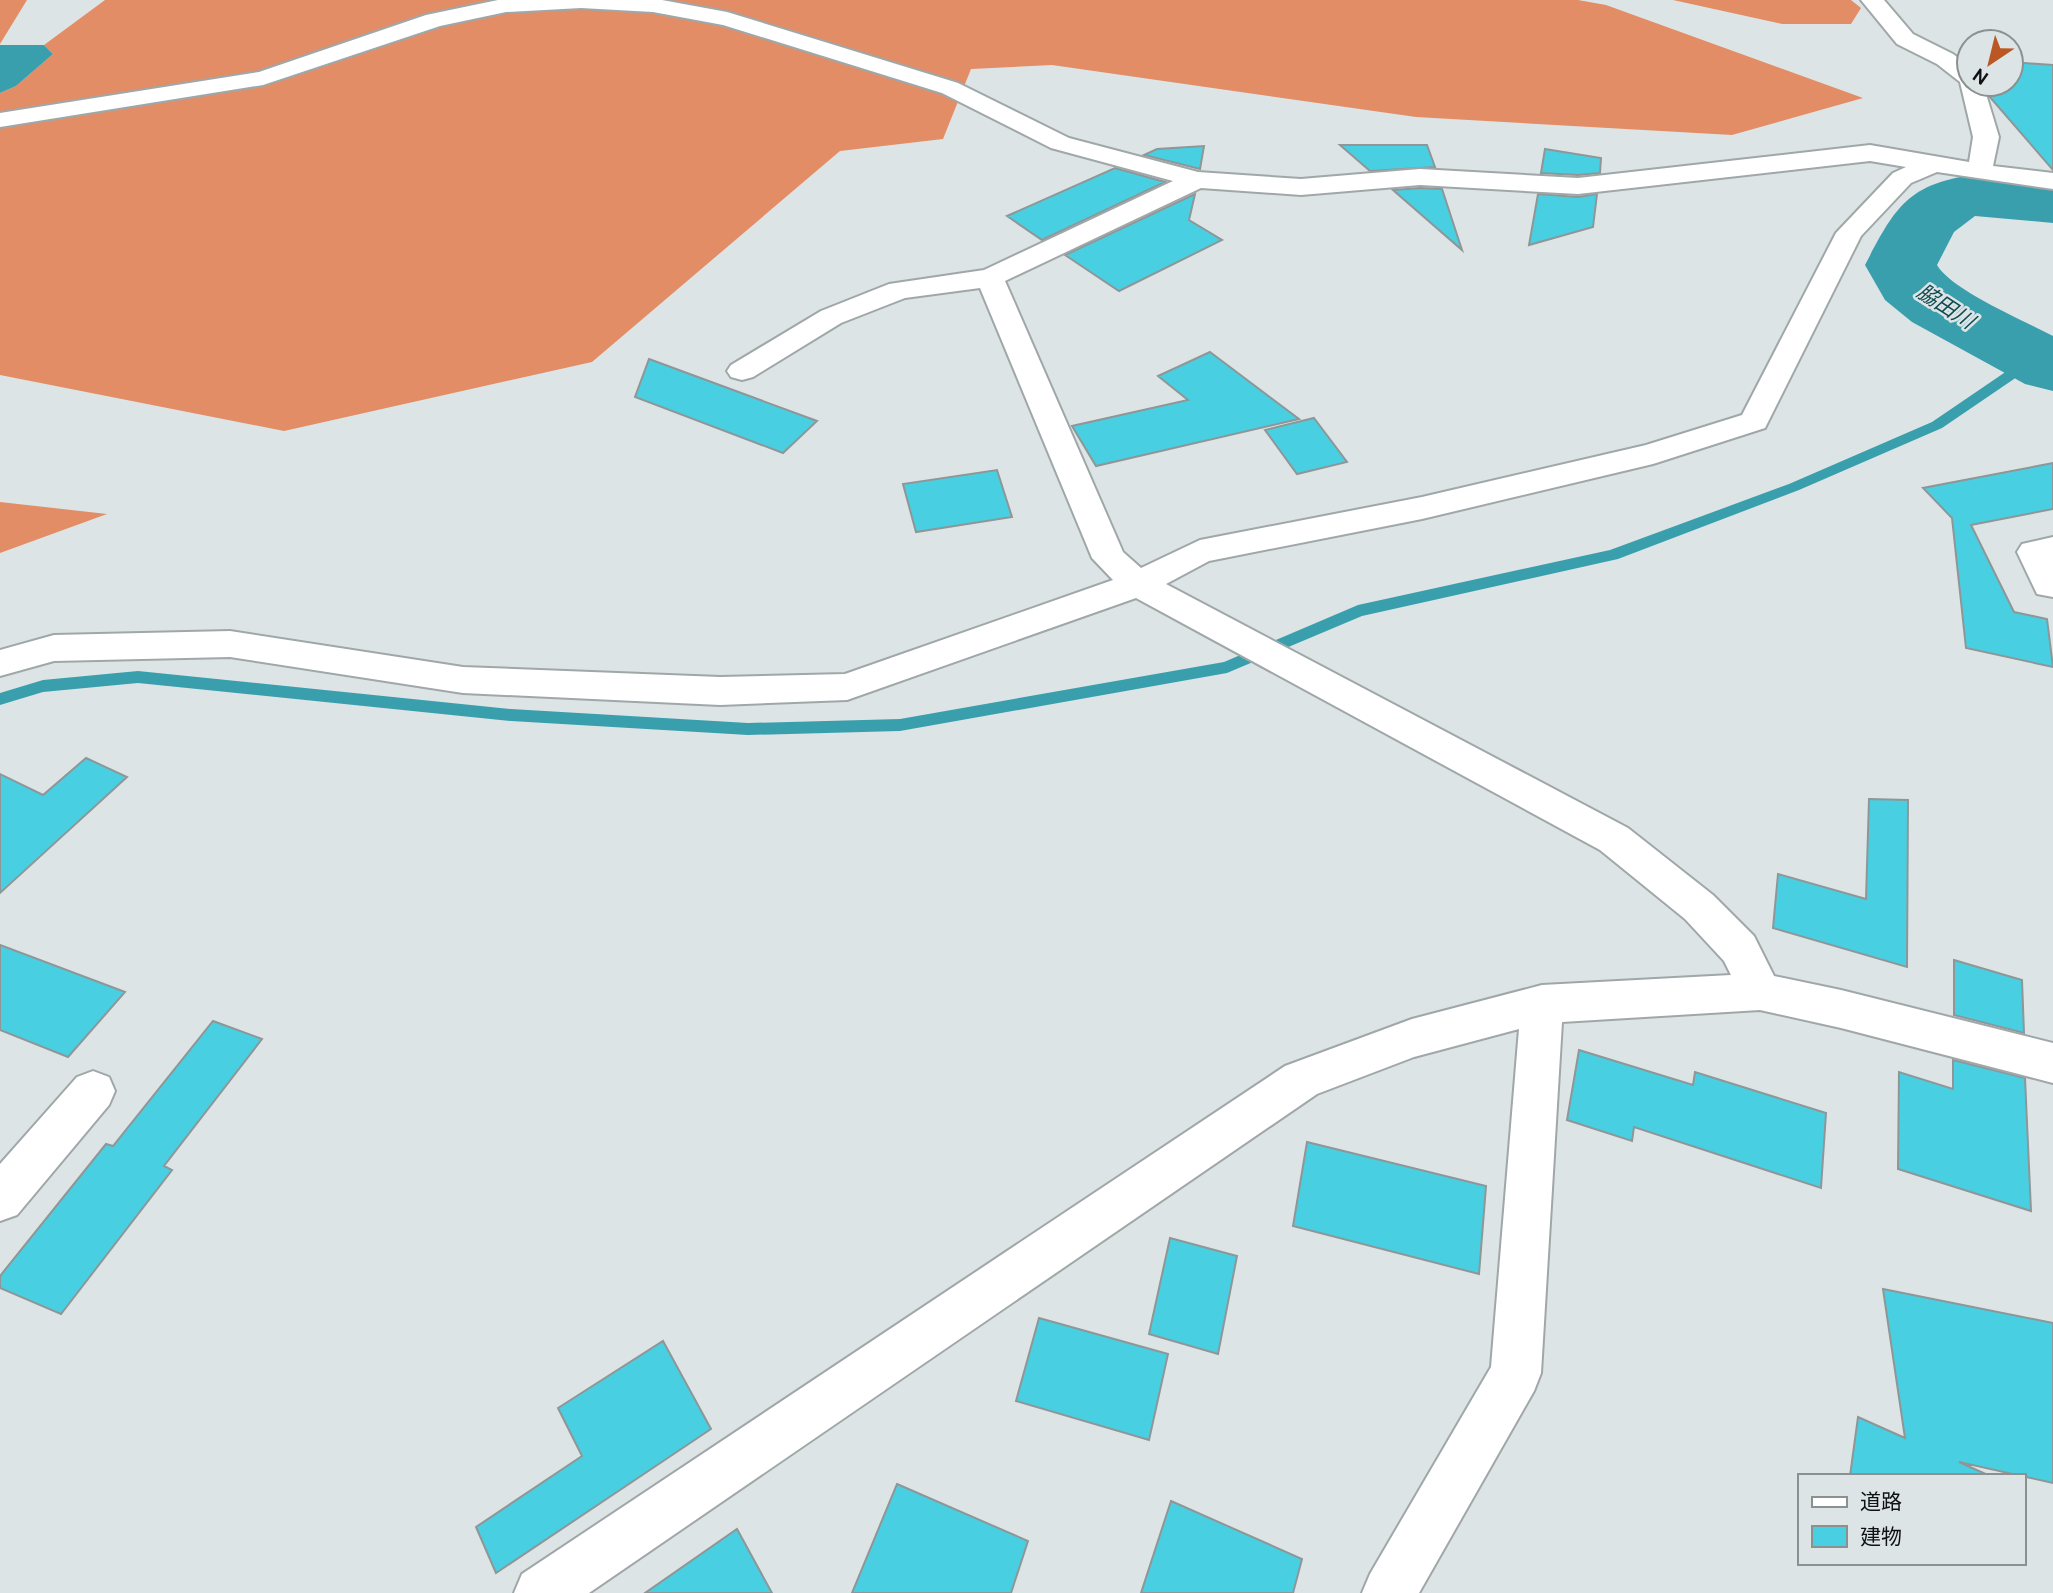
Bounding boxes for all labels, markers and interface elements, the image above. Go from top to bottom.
north arrow [1955,28,2025,98]
text: N [1968,63,1993,90]
water label: 脇田川 [1913,278,1981,335]
legend [1798,1474,2025,1565]
text: 道路 [1860,1489,1902,1514]
text: 建物 [1860,1524,1902,1549]

